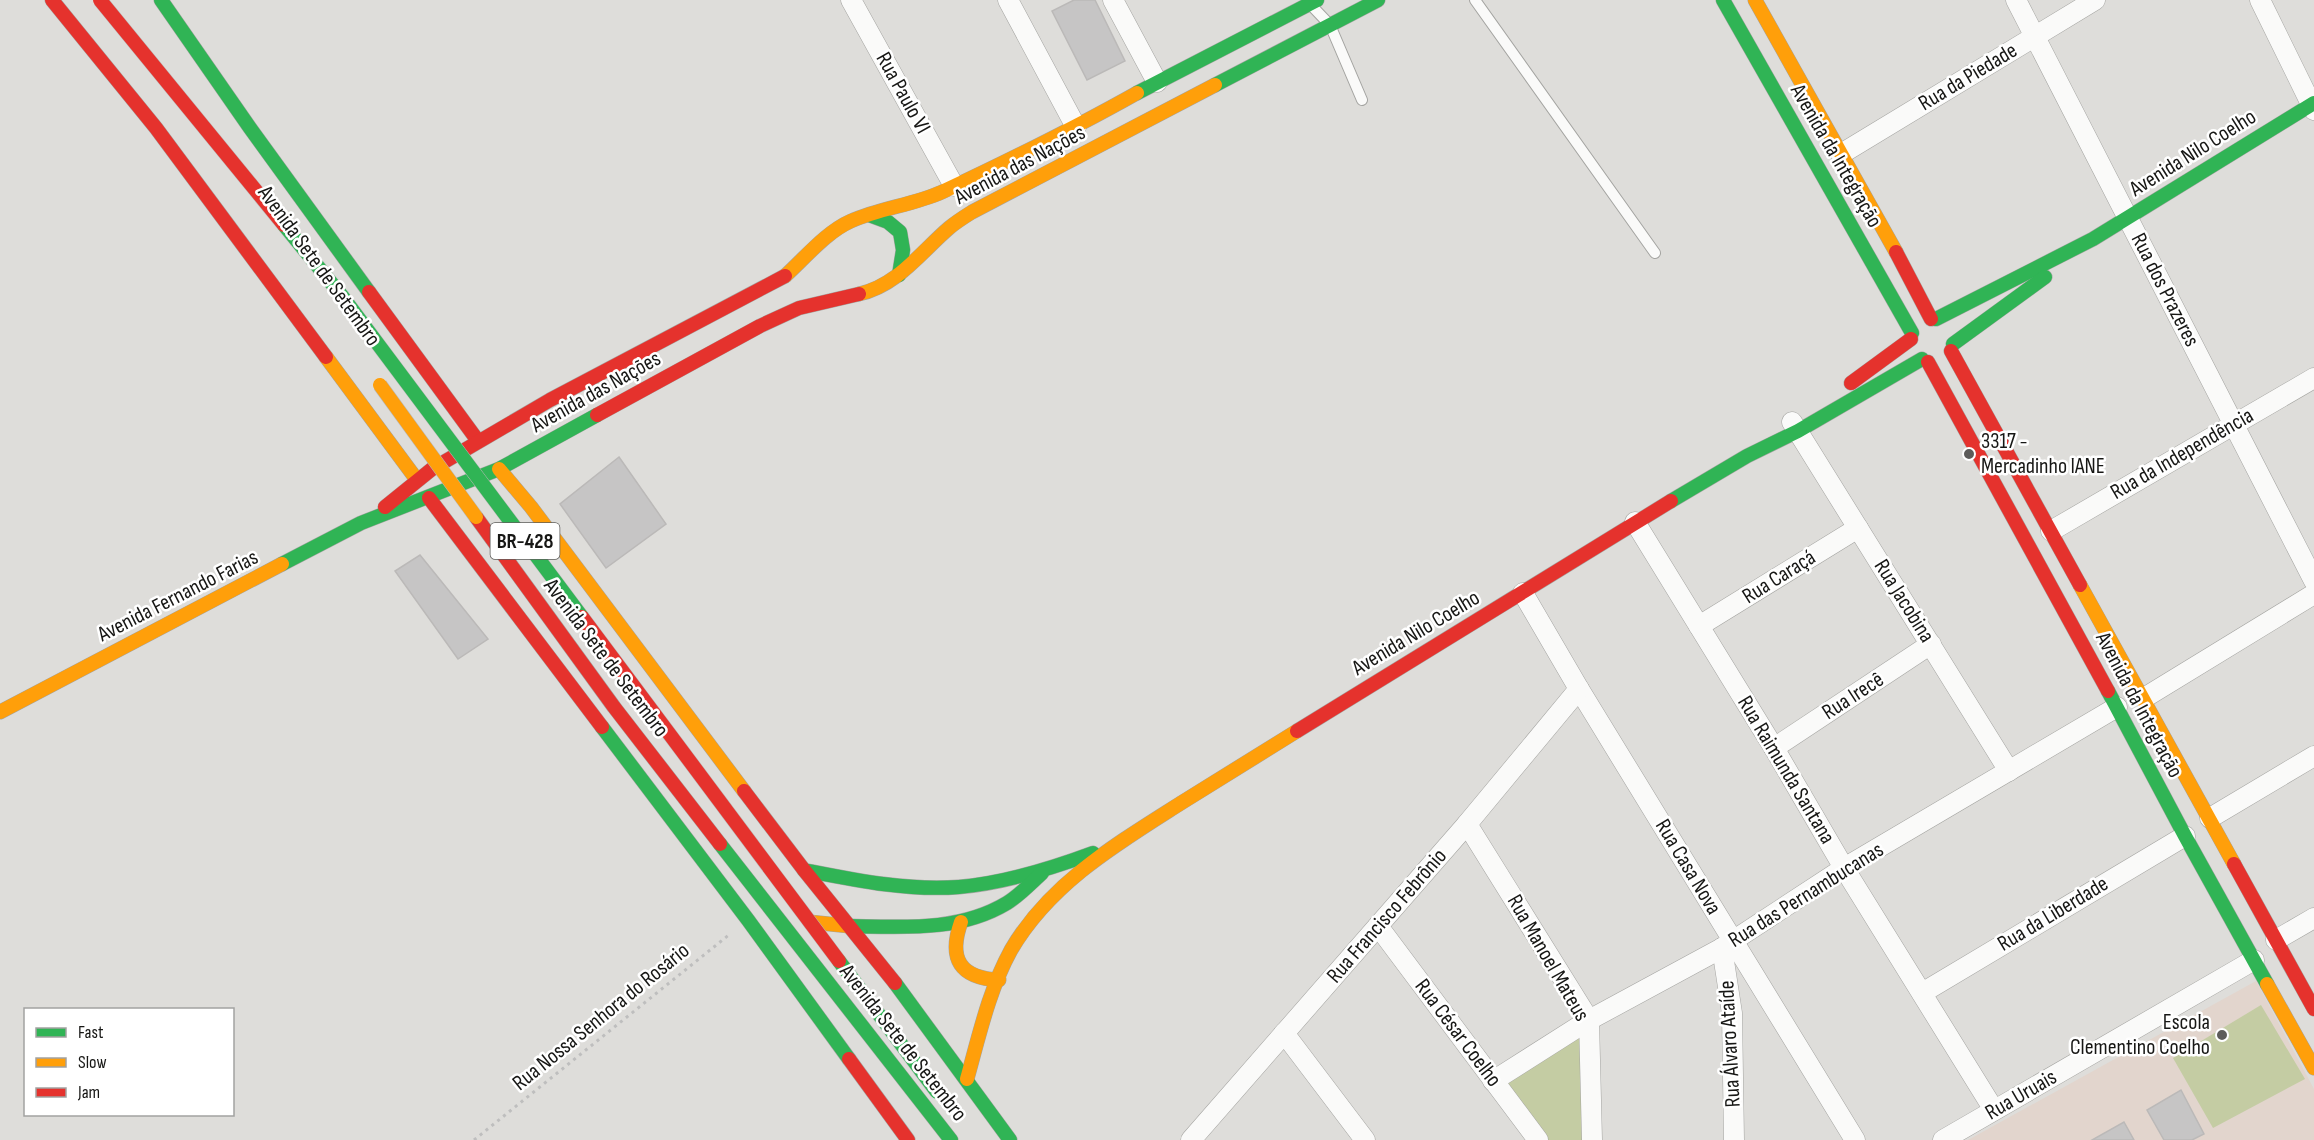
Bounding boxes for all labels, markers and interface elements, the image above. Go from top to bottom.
street label: Rua da Piedade [1914,37,2022,117]
street label: Rua Paulo VI [870,48,936,138]
street label: Avenida da Integração [1784,79,1888,232]
street label: Avenida Nilo Coelho [2124,103,2261,203]
street label: Avenida das Nações [949,119,1090,211]
street label: Avenida Sete de Setembro [251,180,386,351]
street label: Rua dos Prazeres [2125,229,2205,351]
street label: Avenida das Nações [525,345,666,439]
street label: Rua da Independência [2106,402,2258,506]
place label: 3317 - Mercadinho IANE [1981,428,2105,480]
marker: 3317 - Mercadinho IANE [1962,447,1976,461]
road number: BR-428 [490,523,560,559]
street label: Avenida Fernando Farias [92,544,263,649]
street label: Rua Caraçá [1737,544,1821,610]
street label: Rua Jacobina [1868,554,1940,648]
street label: Avenida Sete de Setembro [537,573,674,743]
street label: Avenida Nilo Coelho [1346,584,1485,682]
street label: Avenida da Integração [2089,627,2189,782]
street label: Rua Irecê [1817,666,1889,726]
street label: Rua Raimunda Santana [1731,691,1841,849]
street label: Rua Casa Nova [1649,814,1727,920]
street label: Rua das Pernambucanas [1723,836,1889,954]
street label: Rua Francisco Febrônio [1321,843,1453,989]
street label: Rua da Liberdade [1993,870,2113,958]
street label: Rua Manoel Mateus [1501,890,1595,1026]
street label: Rua Nossa Senhora do Rosário [507,937,695,1097]
street label: Avenida Sete de Setembro [833,958,973,1127]
street label: Rua César Coelho [1409,974,1507,1092]
street label: Rua Álvaro Ataíde [1713,980,1747,1108]
legend [24,1008,234,1116]
place label: Escola Clementino Coelho [2070,1009,2210,1061]
text: Fast [78,1022,104,1043]
marker: Escola Clementino Coelho [2215,1028,2229,1042]
text: Slow [78,1052,107,1073]
street label: Rua Uruais [1980,1064,2062,1126]
text: Jam [77,1082,100,1103]

